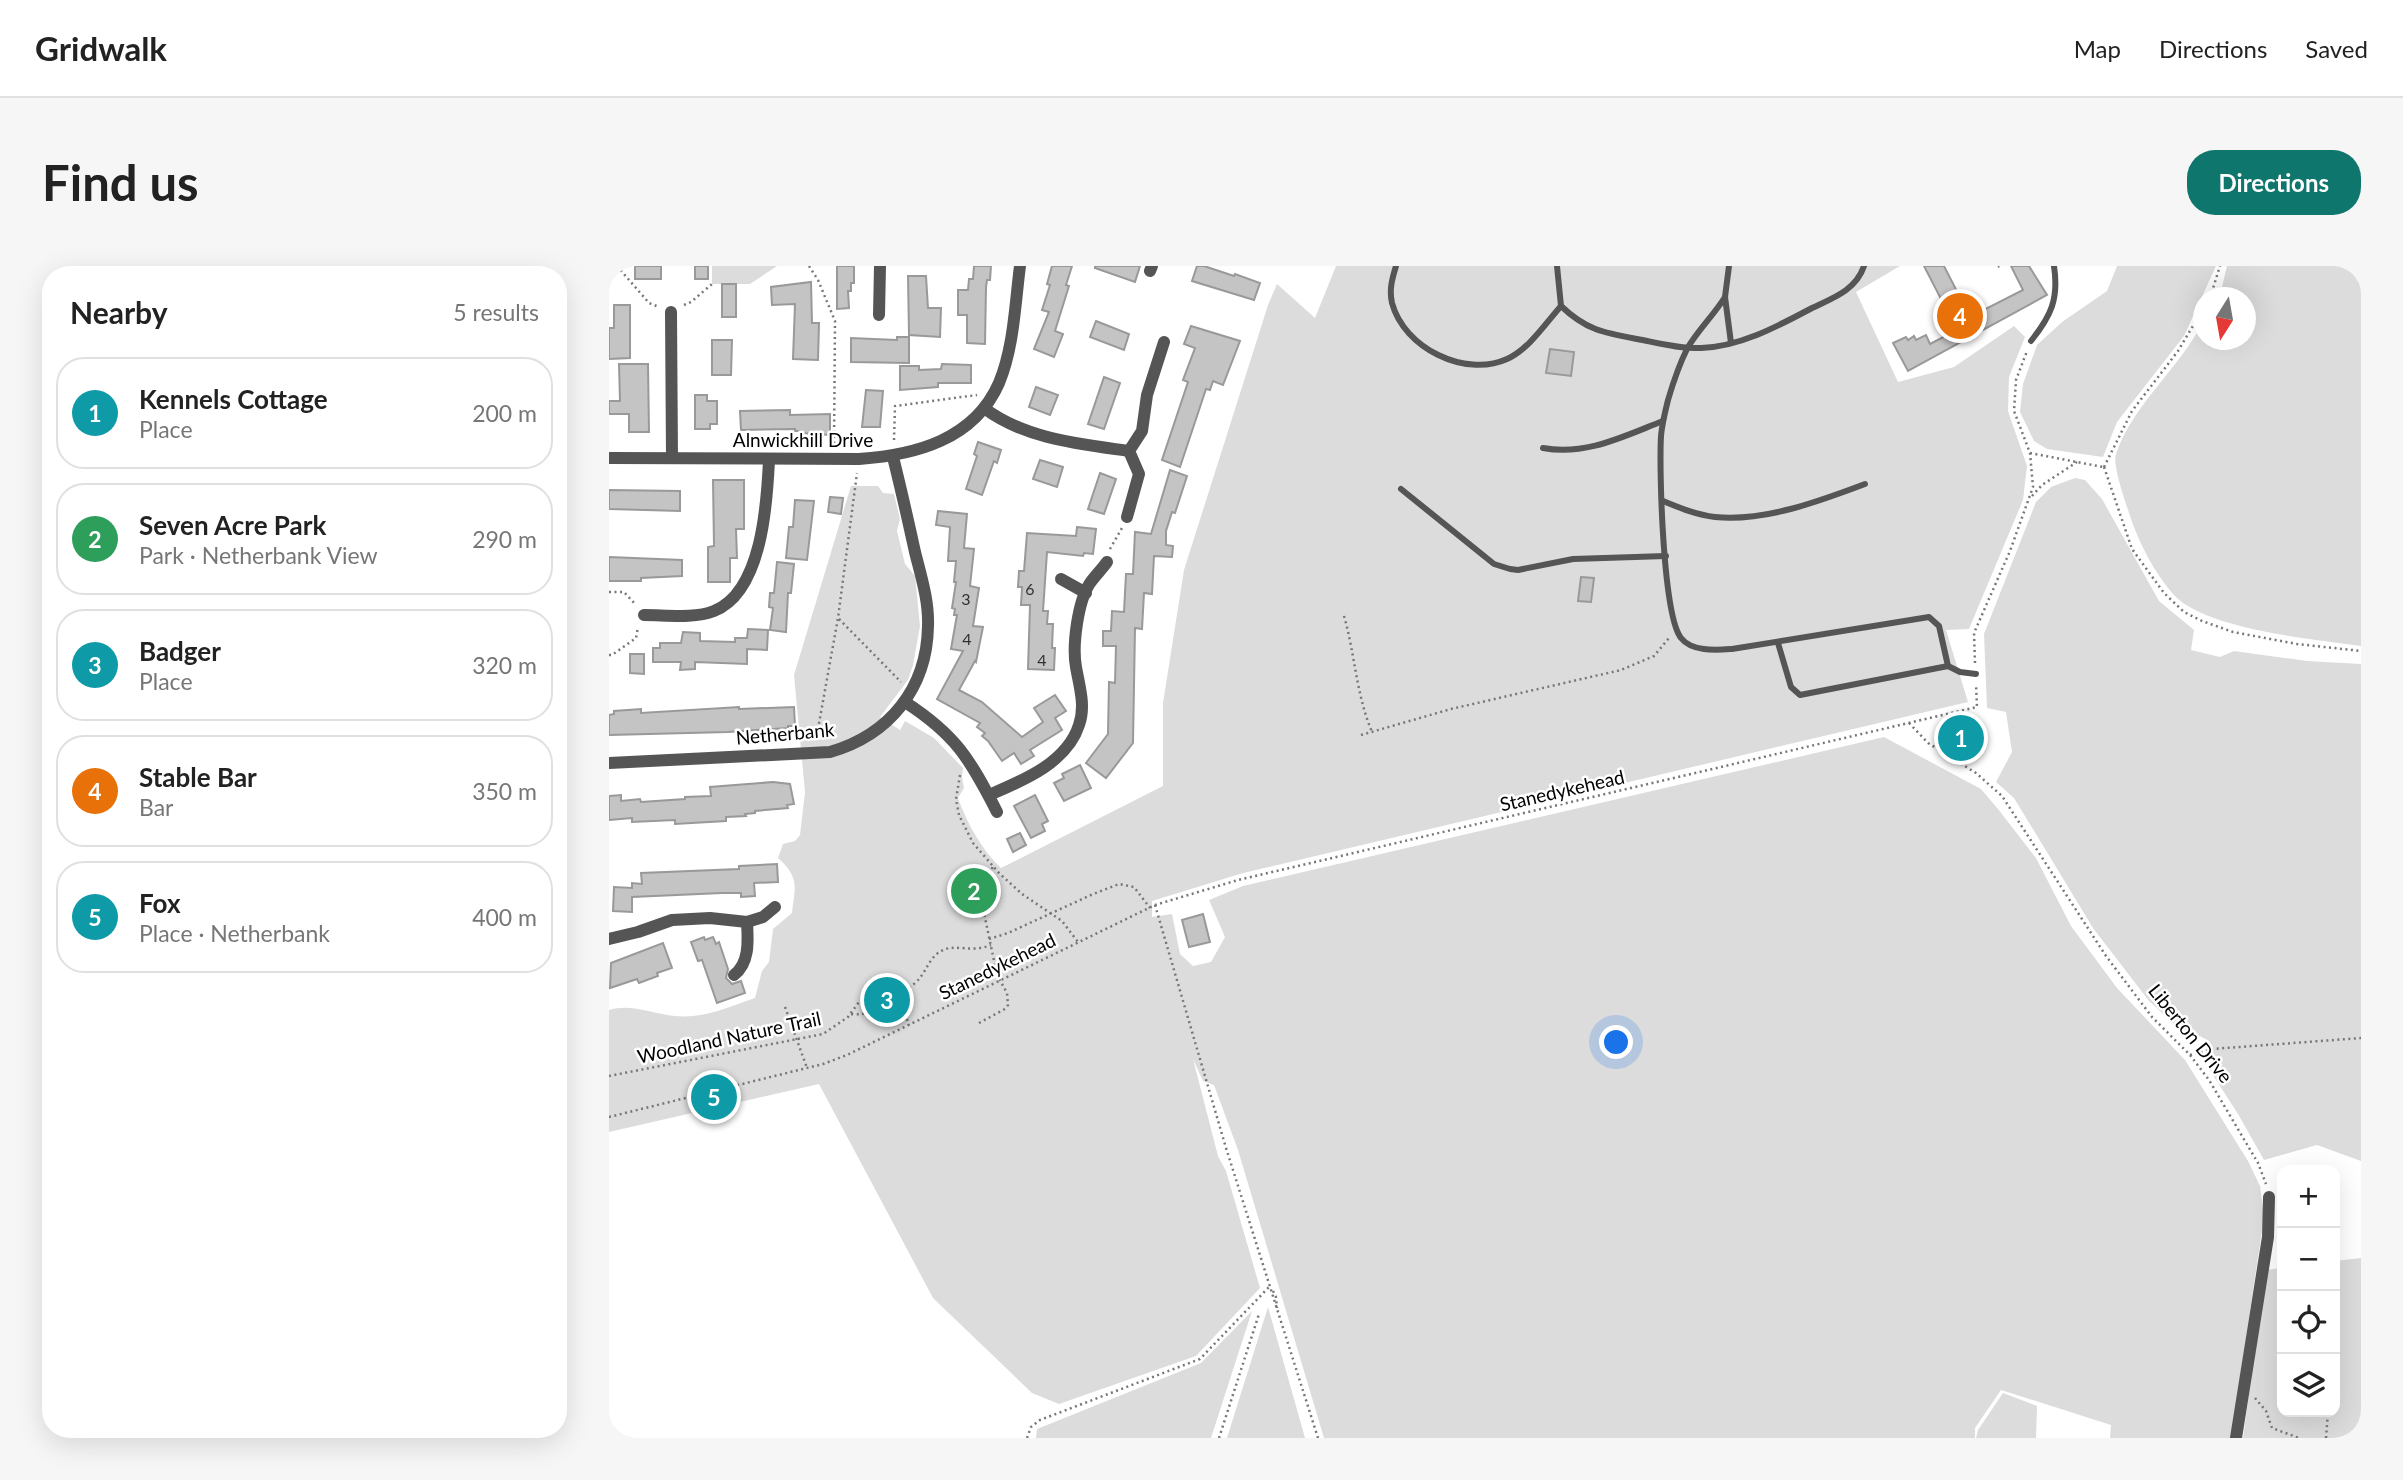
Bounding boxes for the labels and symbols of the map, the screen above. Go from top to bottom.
north arrow [2193,287,2256,350]
pin: 4 [1937,290,1983,342]
street label: Alnwickhill Drive [733,428,873,451]
house number: 6 [1025,579,1035,598]
house number: 3 [961,589,971,608]
house number: 4 [962,629,972,648]
house number: 4 [1037,650,1047,669]
pin: 1 [1938,712,1984,764]
street label: Netherbank [735,717,836,749]
street label: Stanedykehead [1498,765,1626,815]
pin: 2 [951,865,997,917]
street label: Stanedykehead [935,928,1059,1004]
pin: 3 [864,974,910,1026]
street label: Liberton Drive [2144,979,2238,1087]
street label: Woodland Nature Trail [635,1006,823,1068]
your location [1599,1025,1633,1059]
pin: 5 [691,1071,737,1123]

